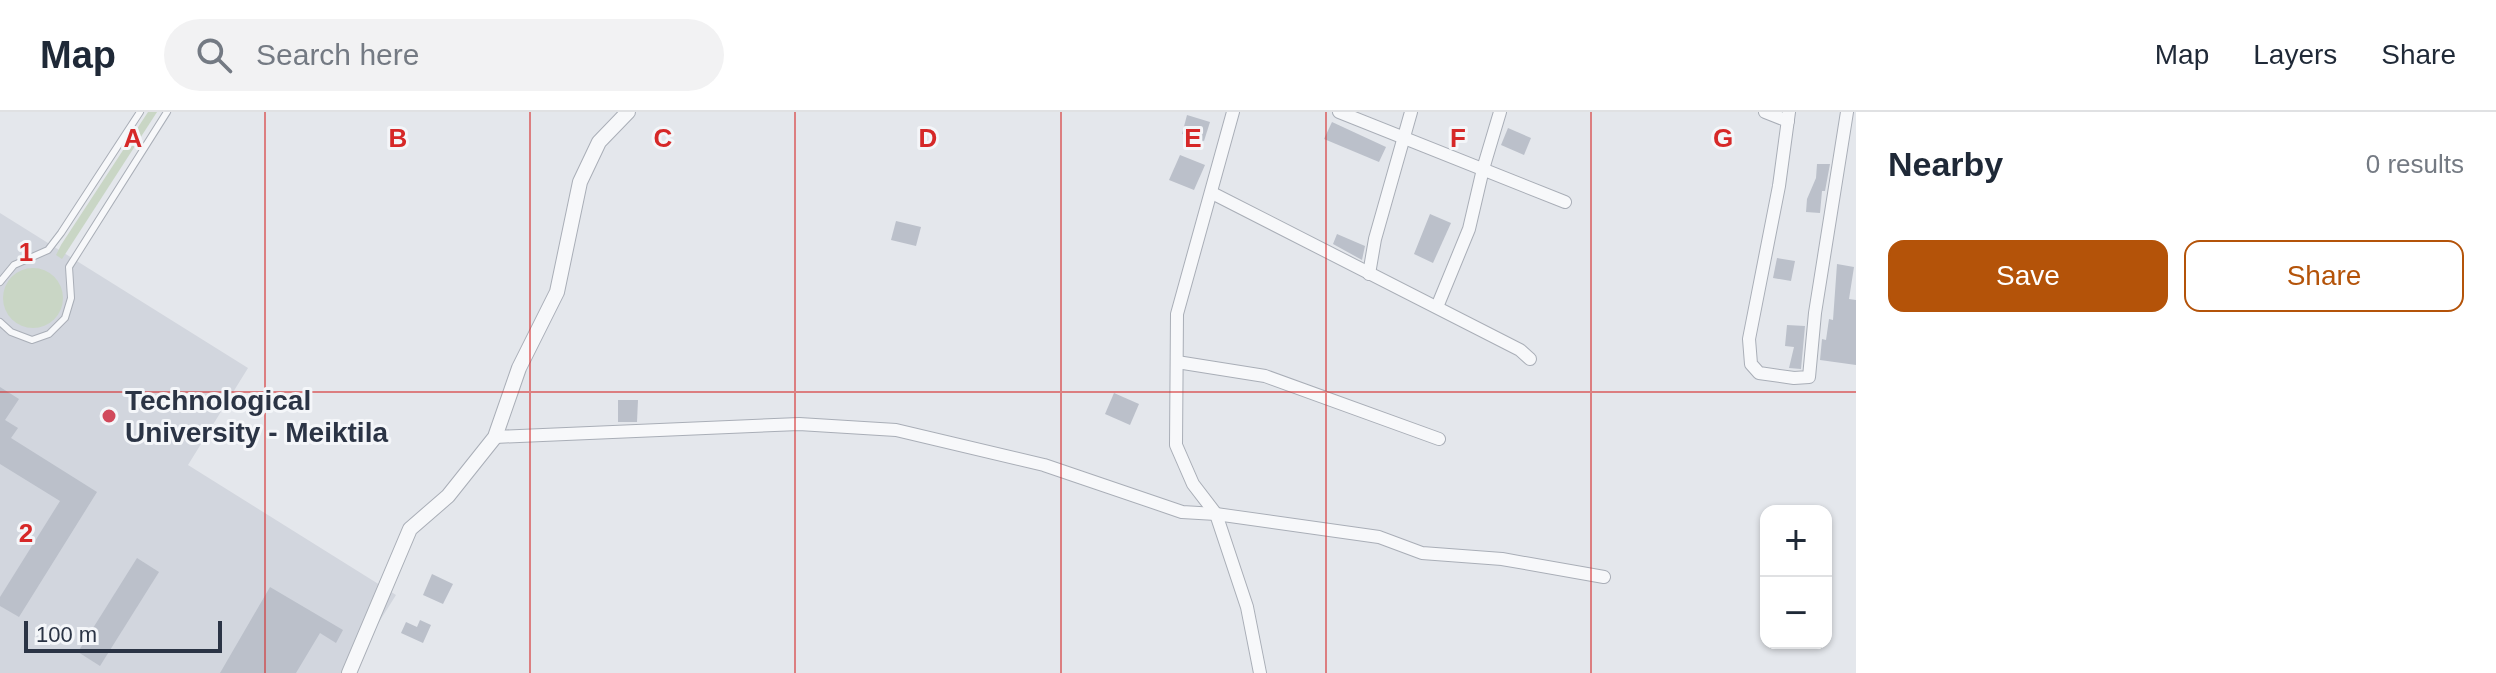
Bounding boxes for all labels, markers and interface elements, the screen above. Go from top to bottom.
search box [164,19,724,91]
icon: search [192,33,236,77]
text: Map [40,34,116,76]
text: Search here [256,38,419,71]
text: Map [2155,39,2209,70]
text: Layers [2253,39,2337,70]
text: Share [2381,39,2456,70]
text: A [124,123,143,153]
text: B [389,123,407,153]
text: C [654,123,673,153]
text: D [919,123,937,153]
text: E [1184,123,1202,153]
text: F [1450,123,1466,153]
text: G [1713,123,1733,153]
text: Nearby [1888,145,2003,183]
text: 0 results [2366,149,2464,179]
text: 1 [19,237,33,267]
button: Save [1888,240,2168,312]
button: Share [2184,240,2464,312]
place label: Technological University - Meiktila [125,385,388,448]
marker: Technological University - Meiktila [100,407,118,425]
map controls [1760,505,1832,649]
button: + [1760,505,1832,577]
text: 2 [19,518,33,548]
button: − [1760,577,1832,649]
scale bar [24,617,222,653]
text: 100 m [36,622,97,647]

